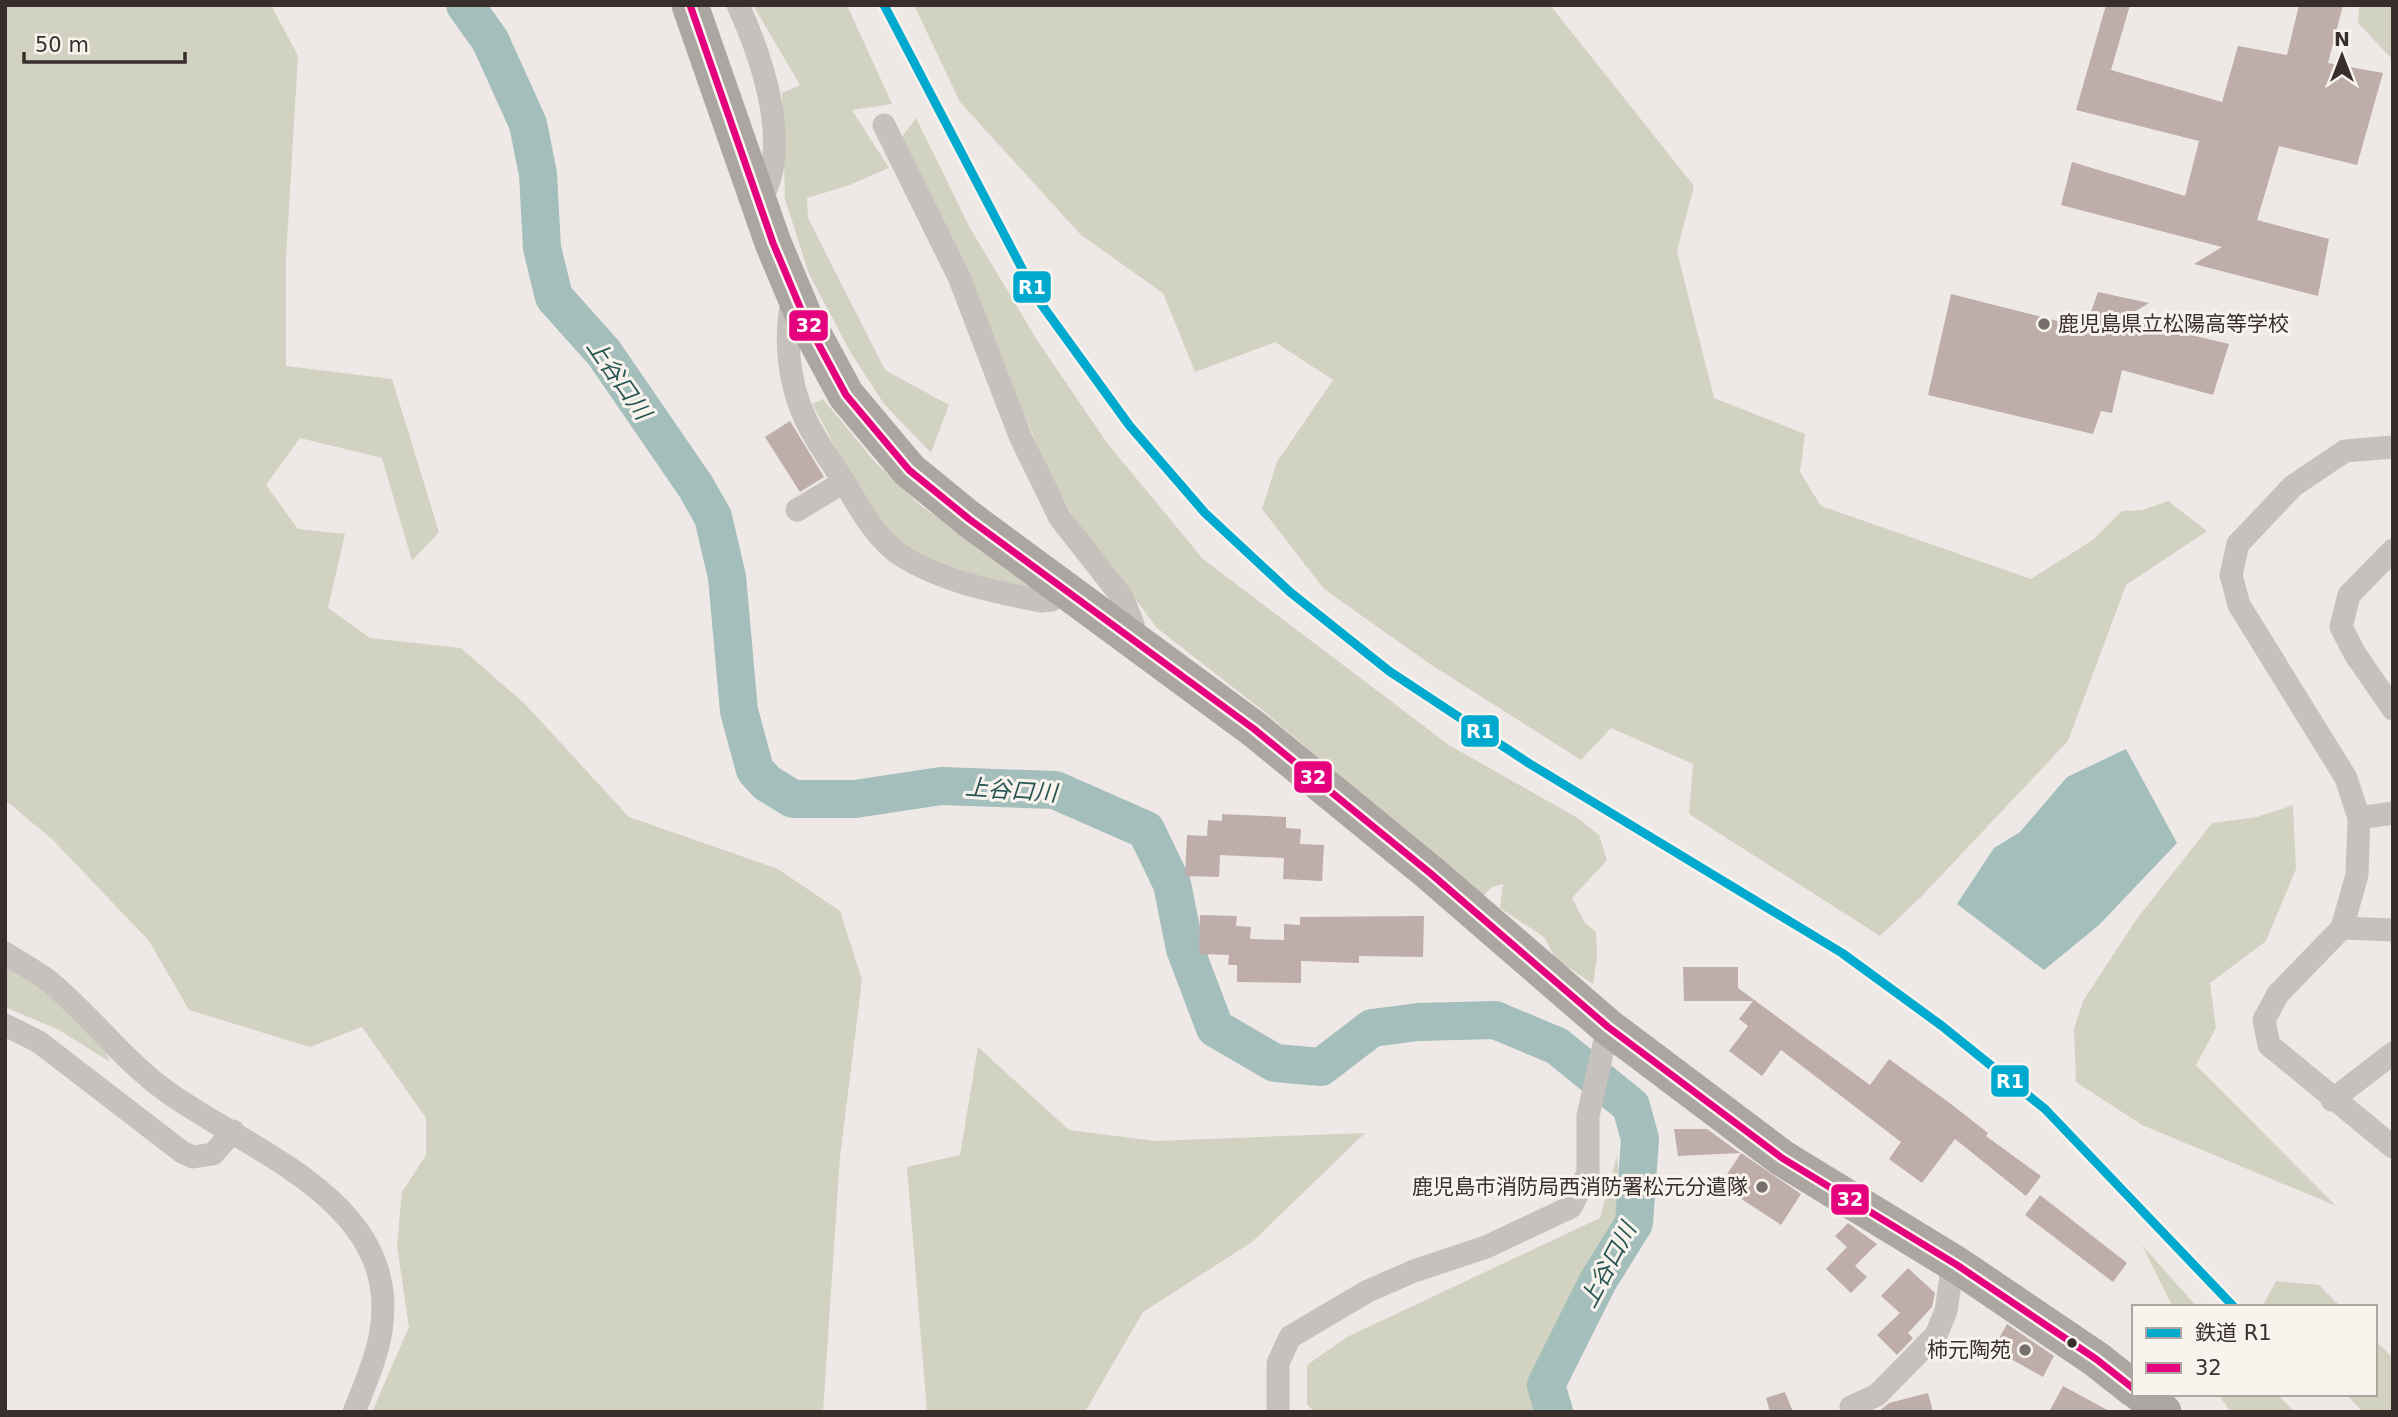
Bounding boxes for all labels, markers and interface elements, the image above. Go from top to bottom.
scale bar [24,21,186,65]
north arrow [2307,21,2377,91]
text: N [2334,28,2350,50]
text: 50 m [35,33,89,57]
line badge: R1 [1012,270,1052,304]
text: R1 [1018,276,1046,298]
line badge: 32 [788,309,829,342]
place label: 鹿児島県立松陽高等学校 [2058,312,2289,336]
text: 32 [796,314,822,336]
marker: 鹿児島県立松陽高等学校 [2036,316,2052,332]
water label: 上谷口川 [582,334,658,427]
line badge: R1 [1460,714,1500,748]
text: R1 [1466,720,1494,742]
line badge: 32 [1293,760,1333,794]
text: 32 [1300,766,1326,788]
water label: 上谷口川 [964,774,1061,806]
line badge: R1 [1990,1064,2030,1098]
text: R1 [1996,1070,2024,1092]
place label: 鹿児島市消防局西消防署松元分遣隊 [1412,1175,1748,1199]
marker: 鹿児島市消防局西消防署松元分遣隊 [1754,1179,1770,1195]
line badge: 32 [1830,1183,1870,1216]
text: 32 [1837,1188,1863,1210]
water label: 上谷口川 [1575,1216,1642,1312]
legend [2132,1305,2377,1396]
text: 鉄道 R1 [2195,1321,2272,1345]
unlabelled marker [2065,1336,2079,1350]
place label: 柿元陶苑 [1927,1338,2011,1362]
marker: 柿元陶苑 [2017,1342,2033,1358]
text: 32 [2195,1356,2222,1380]

